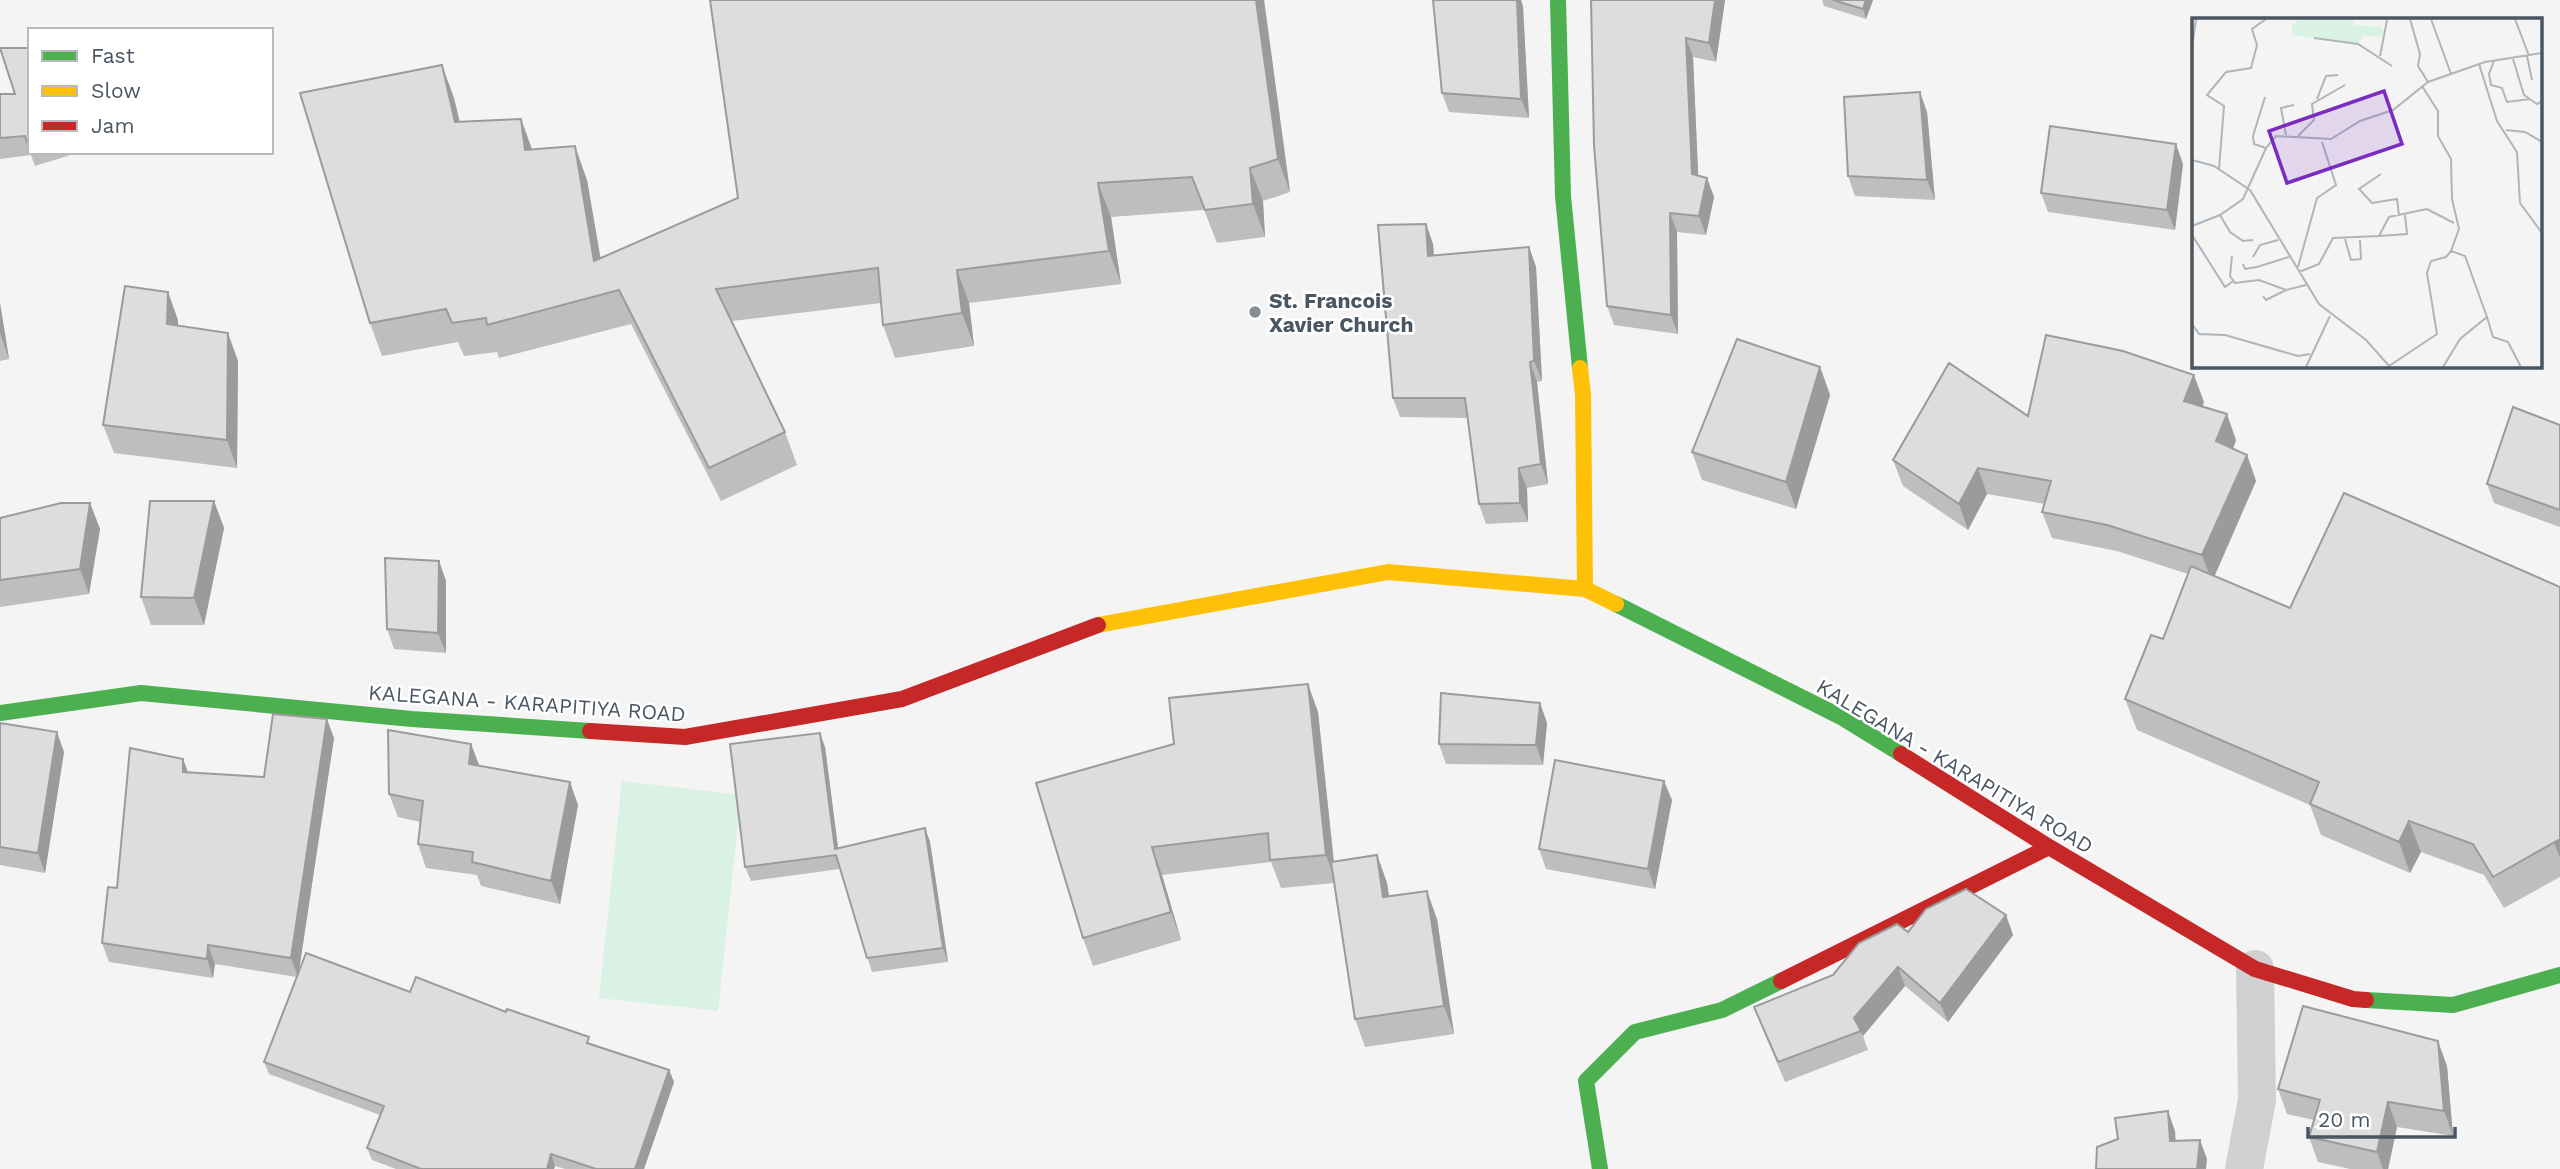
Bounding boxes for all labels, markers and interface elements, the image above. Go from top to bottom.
inset map [2192,18,2542,368]
legend [28,28,273,154]
text: Fast [91,43,135,68]
text: Slow [91,78,141,103]
text: Jam [91,113,134,138]
place label: St. Francois Xavier Church [1269,288,1413,337]
marker: St. Francois Xavier Church [1247,304,1263,320]
street label: KALEGANA - KARAPITIYA ROAD [1812,673,2098,859]
street label: KALEGANA - KARAPITIYA ROAD [367,679,687,727]
scale bar [2308,1096,2455,1140]
text: 20 m [2318,1107,2370,1132]

